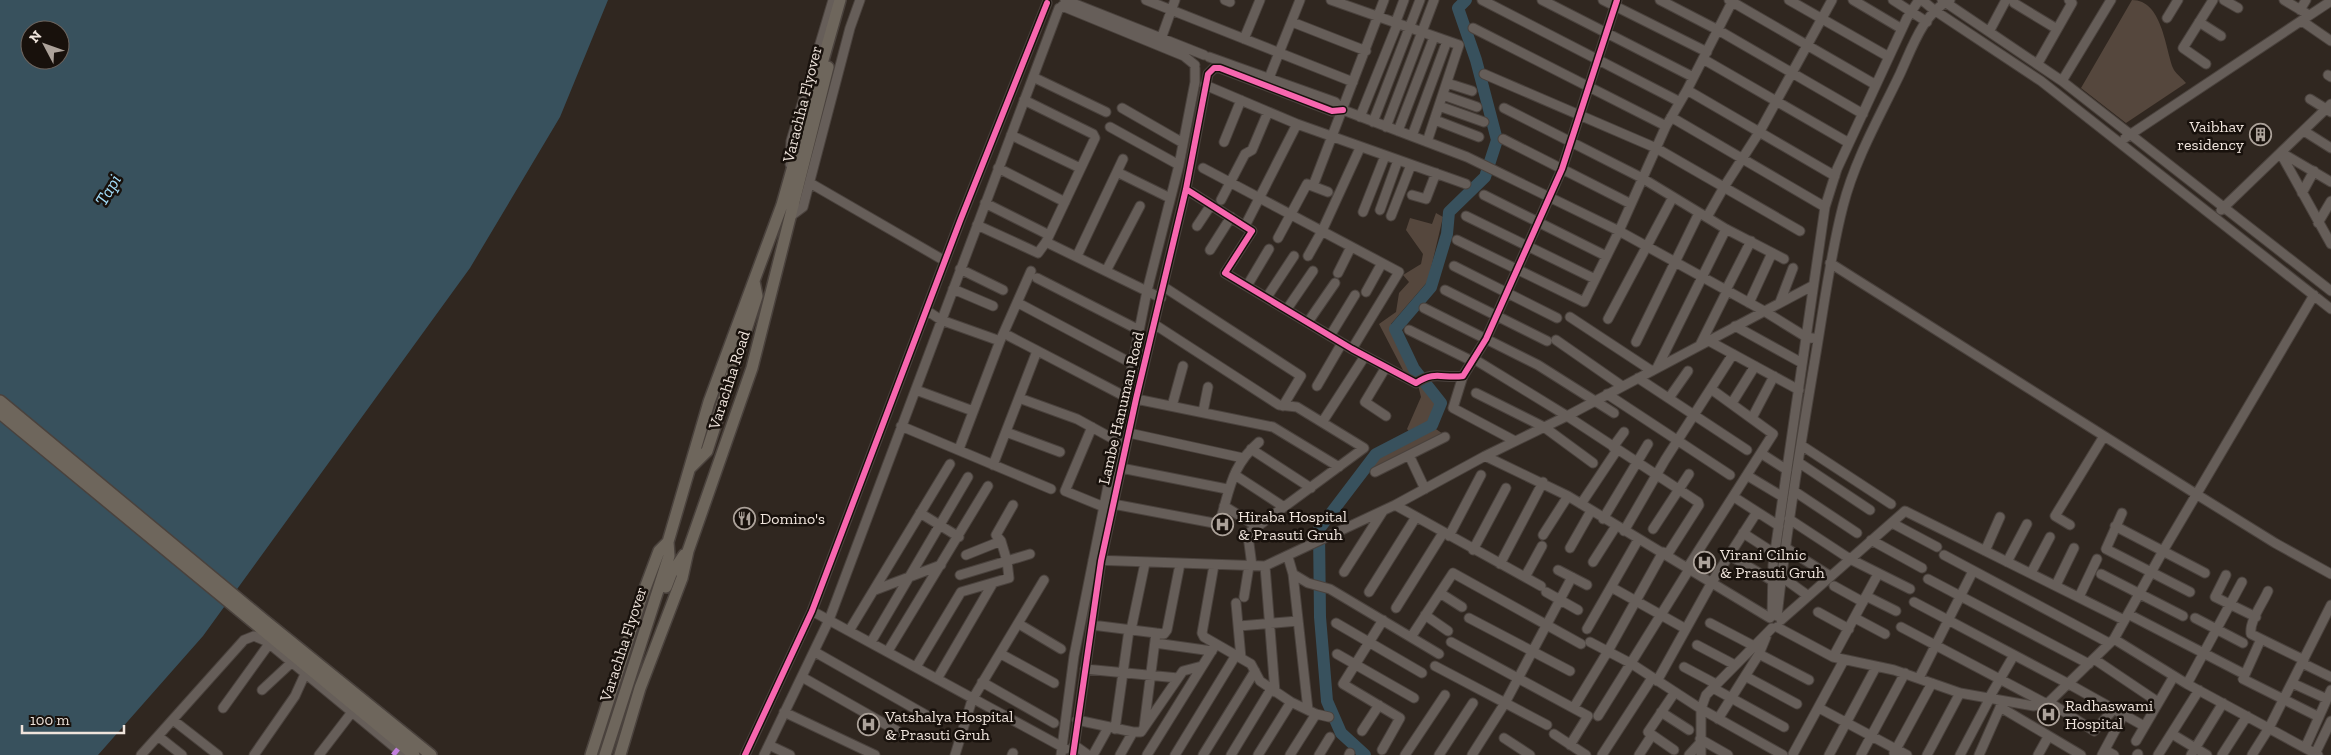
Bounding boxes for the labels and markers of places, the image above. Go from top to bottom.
place label: Vaibhav residency [2177,117,2245,154]
building icon: Vaibhav residency [2248,123,2272,147]
restaurant icon: Domino's [732,506,756,530]
place label: Hiraba Hospital & Prasuti Gruh [1238,507,1347,544]
place label: Domino's [760,509,825,528]
hospital icon: Hiraba Hospital & Prasuti Gruh [1210,513,1234,537]
place label: Virani Cilnic & Prasuti Gruh [1719,545,1825,582]
hospital icon: Virani Cilnic & Prasuti Gruh [1692,551,1716,575]
place label: Radhaswami Hospital [2065,696,2154,733]
hospital icon: Radhaswami Hospital [2037,702,2061,726]
place label: Vatshalya Hospital & Prasuti Gruh [884,707,1013,744]
hospital icon: Vatshalya Hospital & Prasuti Gruh [857,713,881,737]

